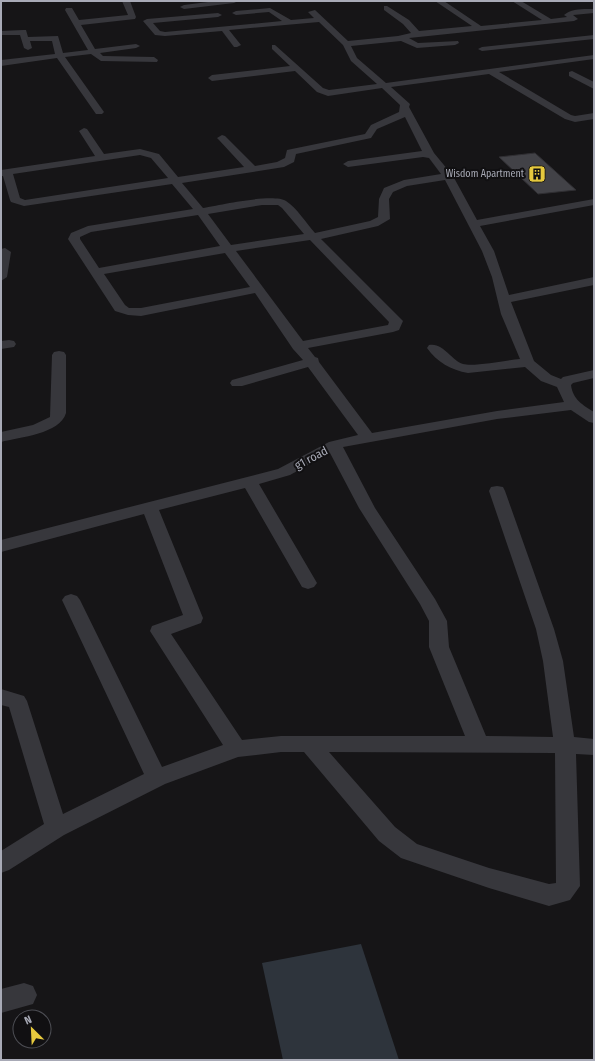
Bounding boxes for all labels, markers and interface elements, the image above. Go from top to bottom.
building icon: Wisdom Apartment [527,164,547,184]
place label: Wisdom Apartment [446,168,525,180]
street label: g1 road [292,443,330,473]
north arrow [12,1009,52,1049]
text: N [22,1013,34,1028]

